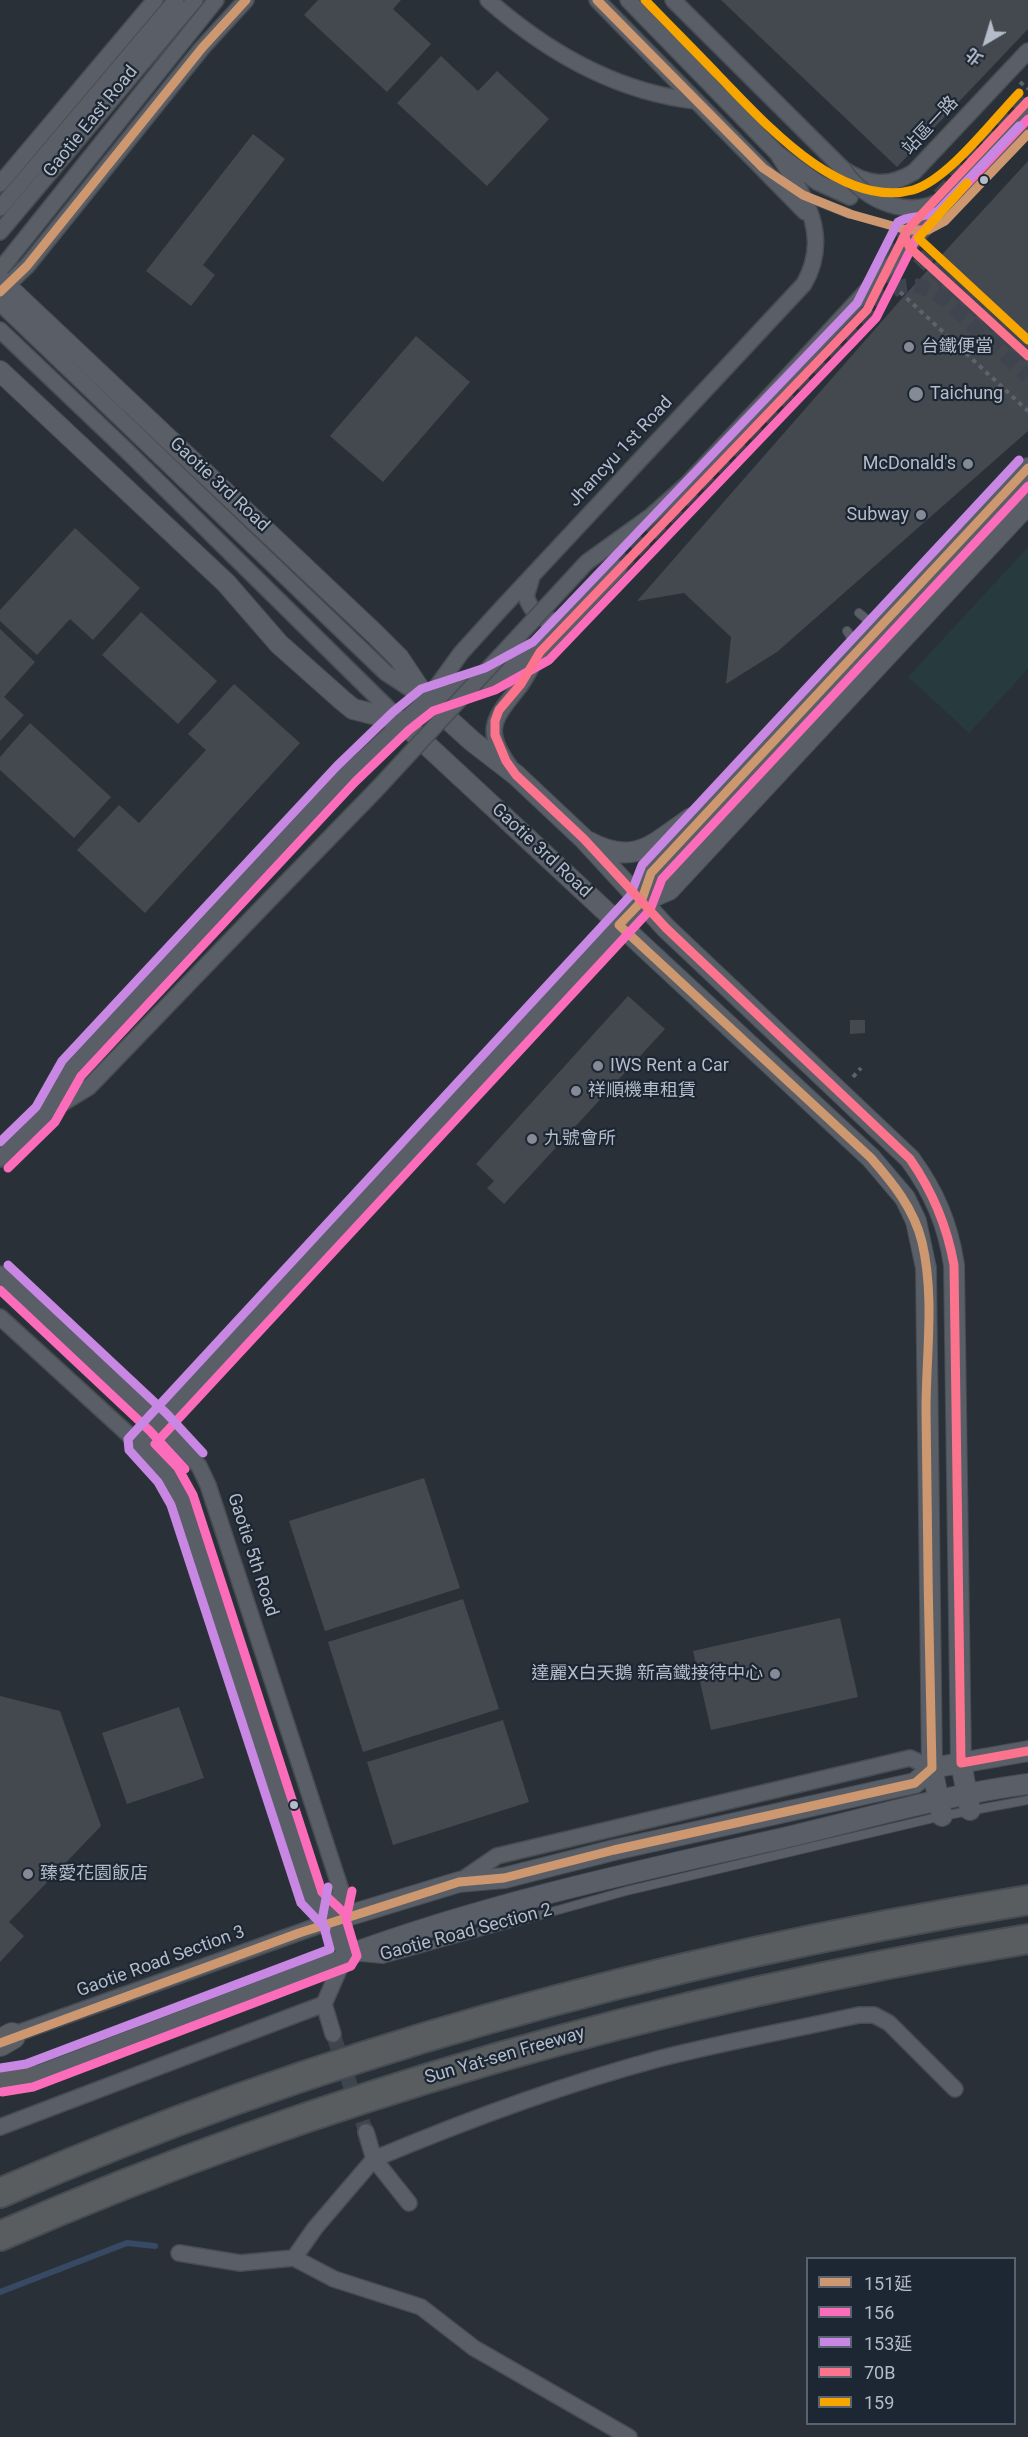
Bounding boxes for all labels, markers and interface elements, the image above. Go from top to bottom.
north arrow [956,12,1016,72]
text: 北 [962,44,987,69]
street label: Gaotie East Road [39,62,143,182]
street label: 站區一路 [899,92,963,160]
unlabelled marker [978,174,990,186]
place label: 台鐵便當 [921,336,993,358]
marker: 台鐵便當 [902,340,916,354]
place label: Taichung [930,383,1003,405]
marker: Taichung [907,385,925,403]
street label: Jhancyu 1st Road [564,392,678,512]
street label: Gaotie 3rd Road [165,433,273,537]
place label: McDonald's [863,453,956,475]
marker: McDonald's [961,457,975,471]
place label: Subway [847,504,909,526]
marker: Subway [914,508,928,522]
street label: Gaotie 3rd Road [487,799,595,903]
place label: IWS Rent a Car [610,1055,729,1077]
marker: IWS Rent a Car [591,1059,605,1073]
place label: 祥順機車租賃 [588,1080,696,1102]
marker: 祥順機車租賃 [569,1084,583,1098]
place label: 九號會所 [544,1128,616,1150]
marker: 九號會所 [525,1132,539,1146]
street label: Gaotie 5th Road [222,1491,282,1619]
place label: 達麗X白天鵝 新高鐵接待中心 [531,1663,763,1685]
marker: 達麗X白天鵝 新高鐵接待中心 [768,1667,782,1681]
unlabelled marker [288,1799,300,1811]
place label: 臻愛花園飯店 [40,1863,148,1885]
marker: 臻愛花園飯店 [21,1867,35,1881]
street label: Gaotie Road Section 2 [378,1900,554,1966]
street label: Gaotie Road Section 3 [74,1922,248,2002]
street label: Sun Yat-sen Freeway [422,2023,588,2089]
legend [806,2257,1016,2425]
text: 151延 [864,2273,912,2294]
text: 156 [864,2302,894,2323]
text: 153延 [864,2333,912,2354]
text: 70B [864,2362,895,2383]
text: 159 [864,2392,894,2413]

